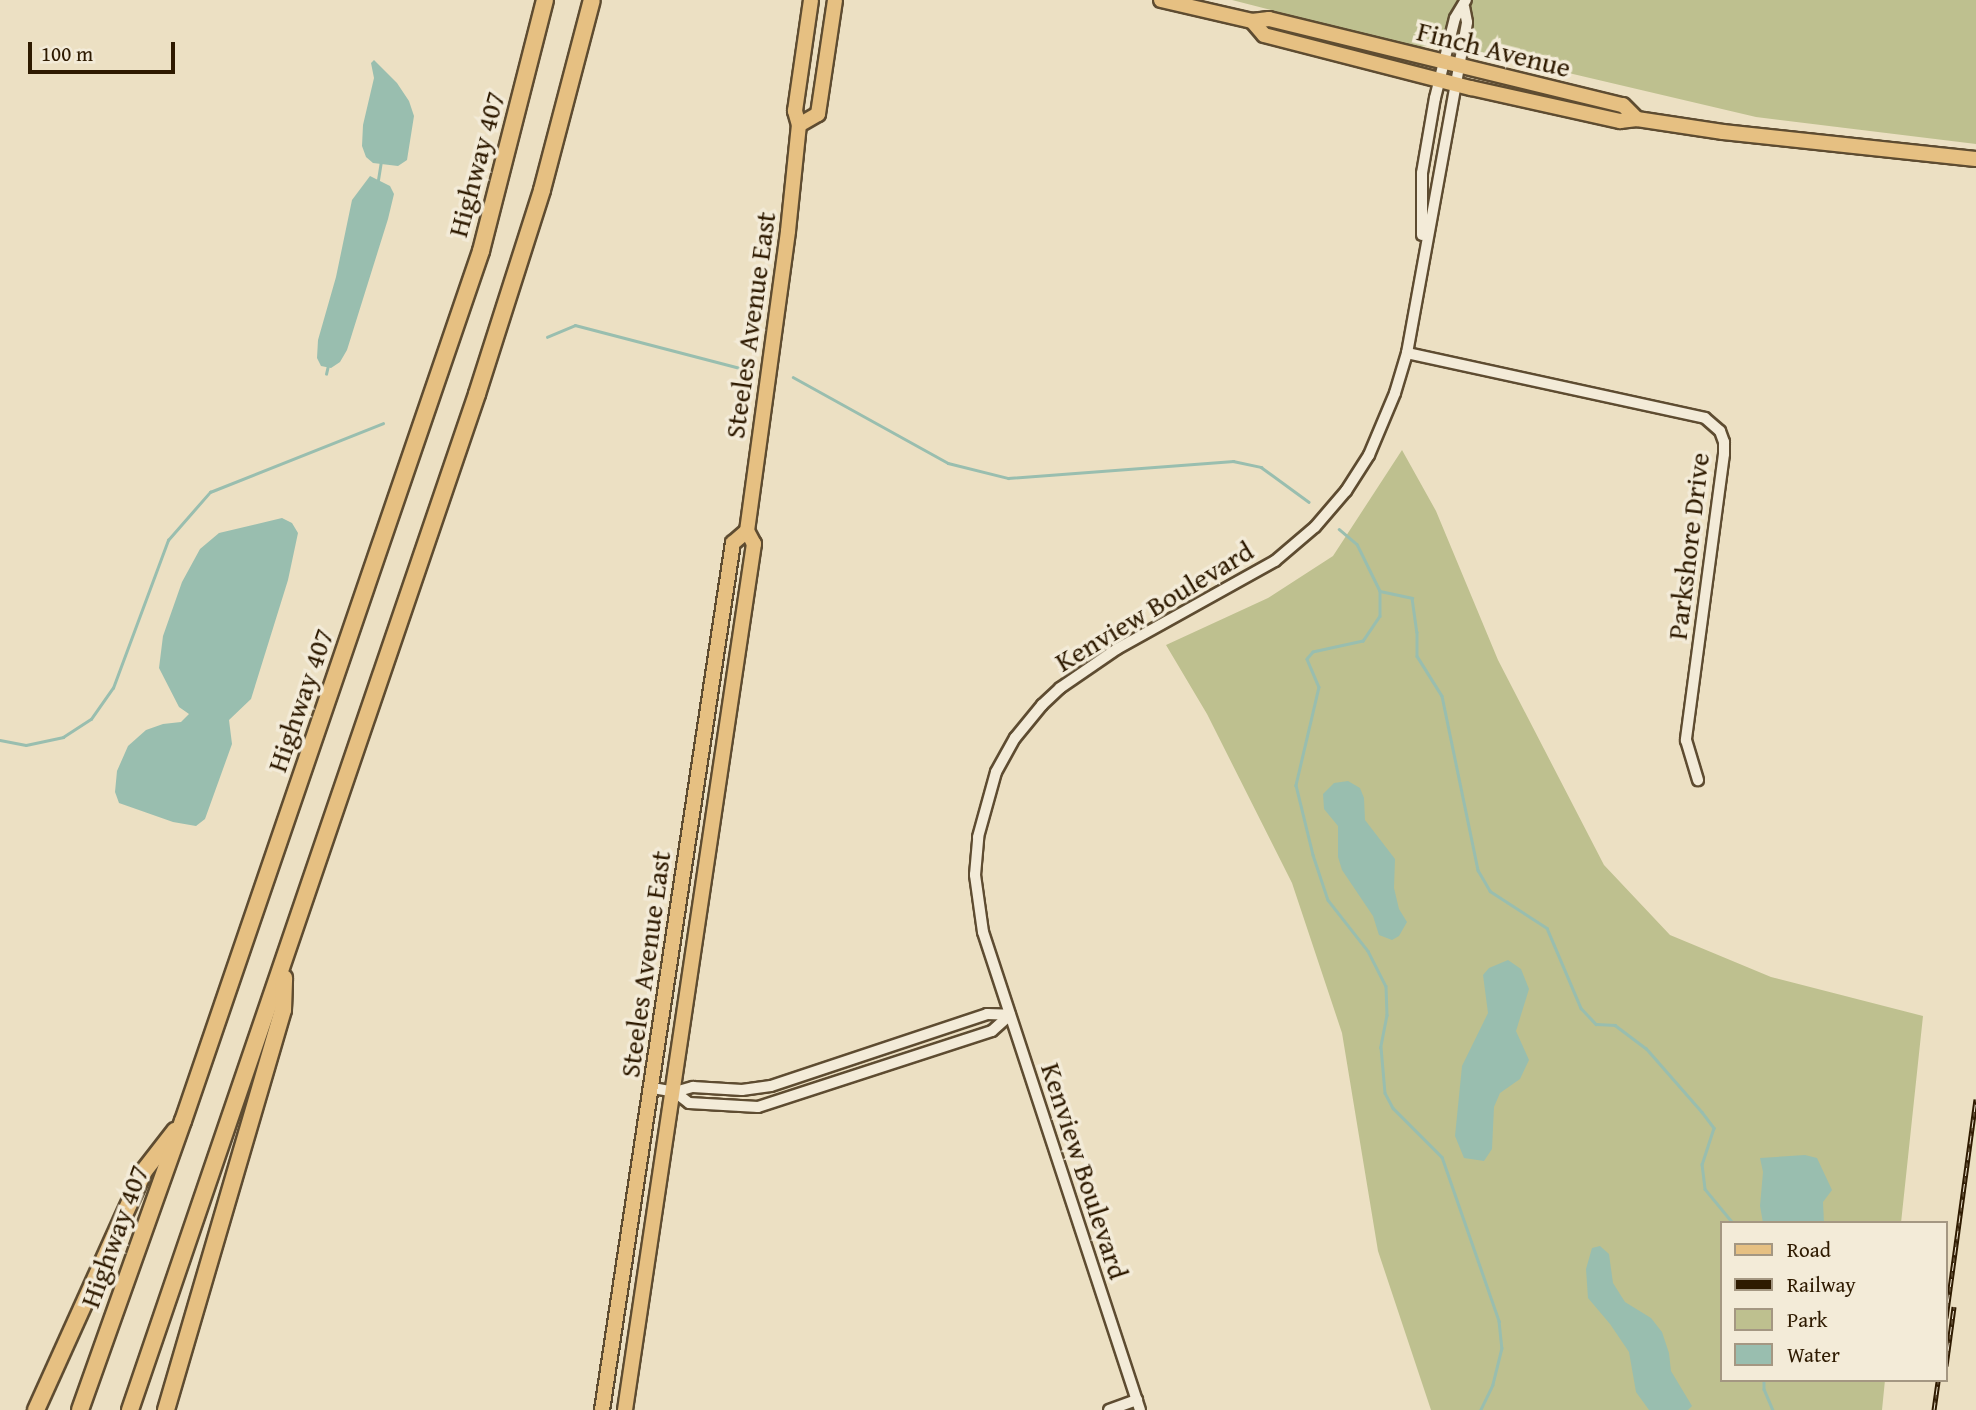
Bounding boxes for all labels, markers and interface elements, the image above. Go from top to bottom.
street label: Finch Avenue [1414,14,1574,84]
scale bar [32,28,178,72]
text: 100 m [41,38,93,69]
street label: Highway 407 [440,88,512,240]
street label: Steeles Avenue East [717,209,783,441]
street label: Parkshore Drive [1660,450,1716,642]
street label: Kenview Boulevard [1049,534,1259,678]
street label: Highway 407 [260,624,340,776]
street label: Steeles Avenue East [612,848,678,1080]
street label: Kenview Boulevard [1034,1059,1136,1283]
street label: Highway 407 [73,1160,155,1312]
legend [1720,1221,1948,1382]
text: Road [1787,1234,1831,1265]
text: Railway [1787,1269,1856,1300]
text: Park [1787,1304,1828,1335]
text: Water [1787,1339,1840,1370]

